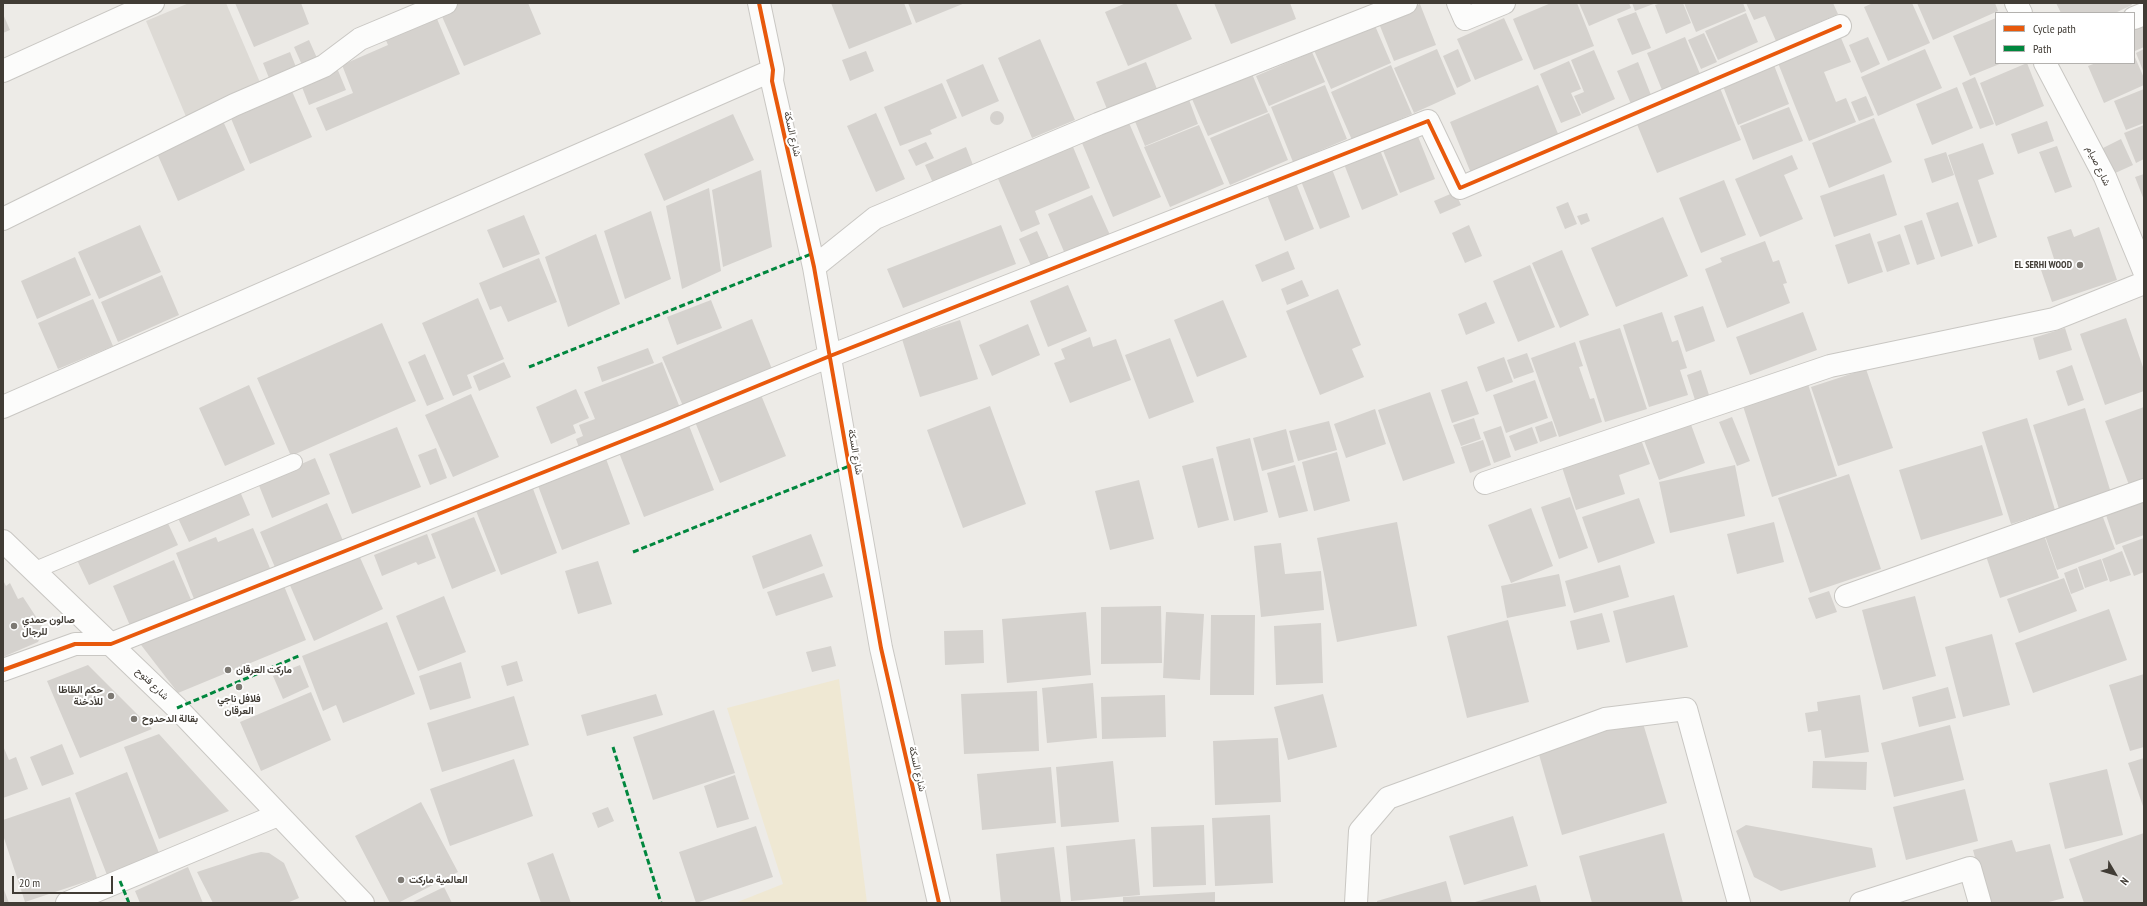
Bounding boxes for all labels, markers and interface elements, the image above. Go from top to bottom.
legend [1995,12,2135,64]
text: Cycle path [2033,21,2076,36]
text: Path [2033,41,2051,56]
street label: شارع السكة [781,110,803,158]
street label: شارع صيام [2083,144,2113,188]
place label: EL SERHI WOOD [2015,259,2072,271]
marker: EL SERHI WOOD [2075,260,2085,270]
street label: شارع السكة [845,428,865,476]
place label: صالون حمدي للرجال [22,614,75,638]
marker: صالون حمدي للرجال [9,621,19,631]
place label: ماركت العرقان [236,664,292,676]
street label: شارع فتوح [133,665,171,703]
marker: ماركت العرقان [223,665,233,675]
marker: فلافل ناجي العرقان [234,682,244,692]
place label: حكم الظاظا للأدخنة [58,684,103,708]
marker: حكم الظاظا للأدخنة [106,691,116,701]
place label: فلافل ناجي العرقان [217,693,261,716]
place label: بقالة الدحدوح [142,713,198,725]
marker: بقالة الدحدوح [129,714,139,724]
street label: شارع السكة [906,745,928,793]
north arrow [2095,854,2135,894]
scale bar [14,868,115,894]
place label: العالمية ماركت [409,874,468,886]
text: 20 m [19,875,40,890]
marker: العالمية ماركت [396,875,406,885]
text: N [2117,875,2132,888]

